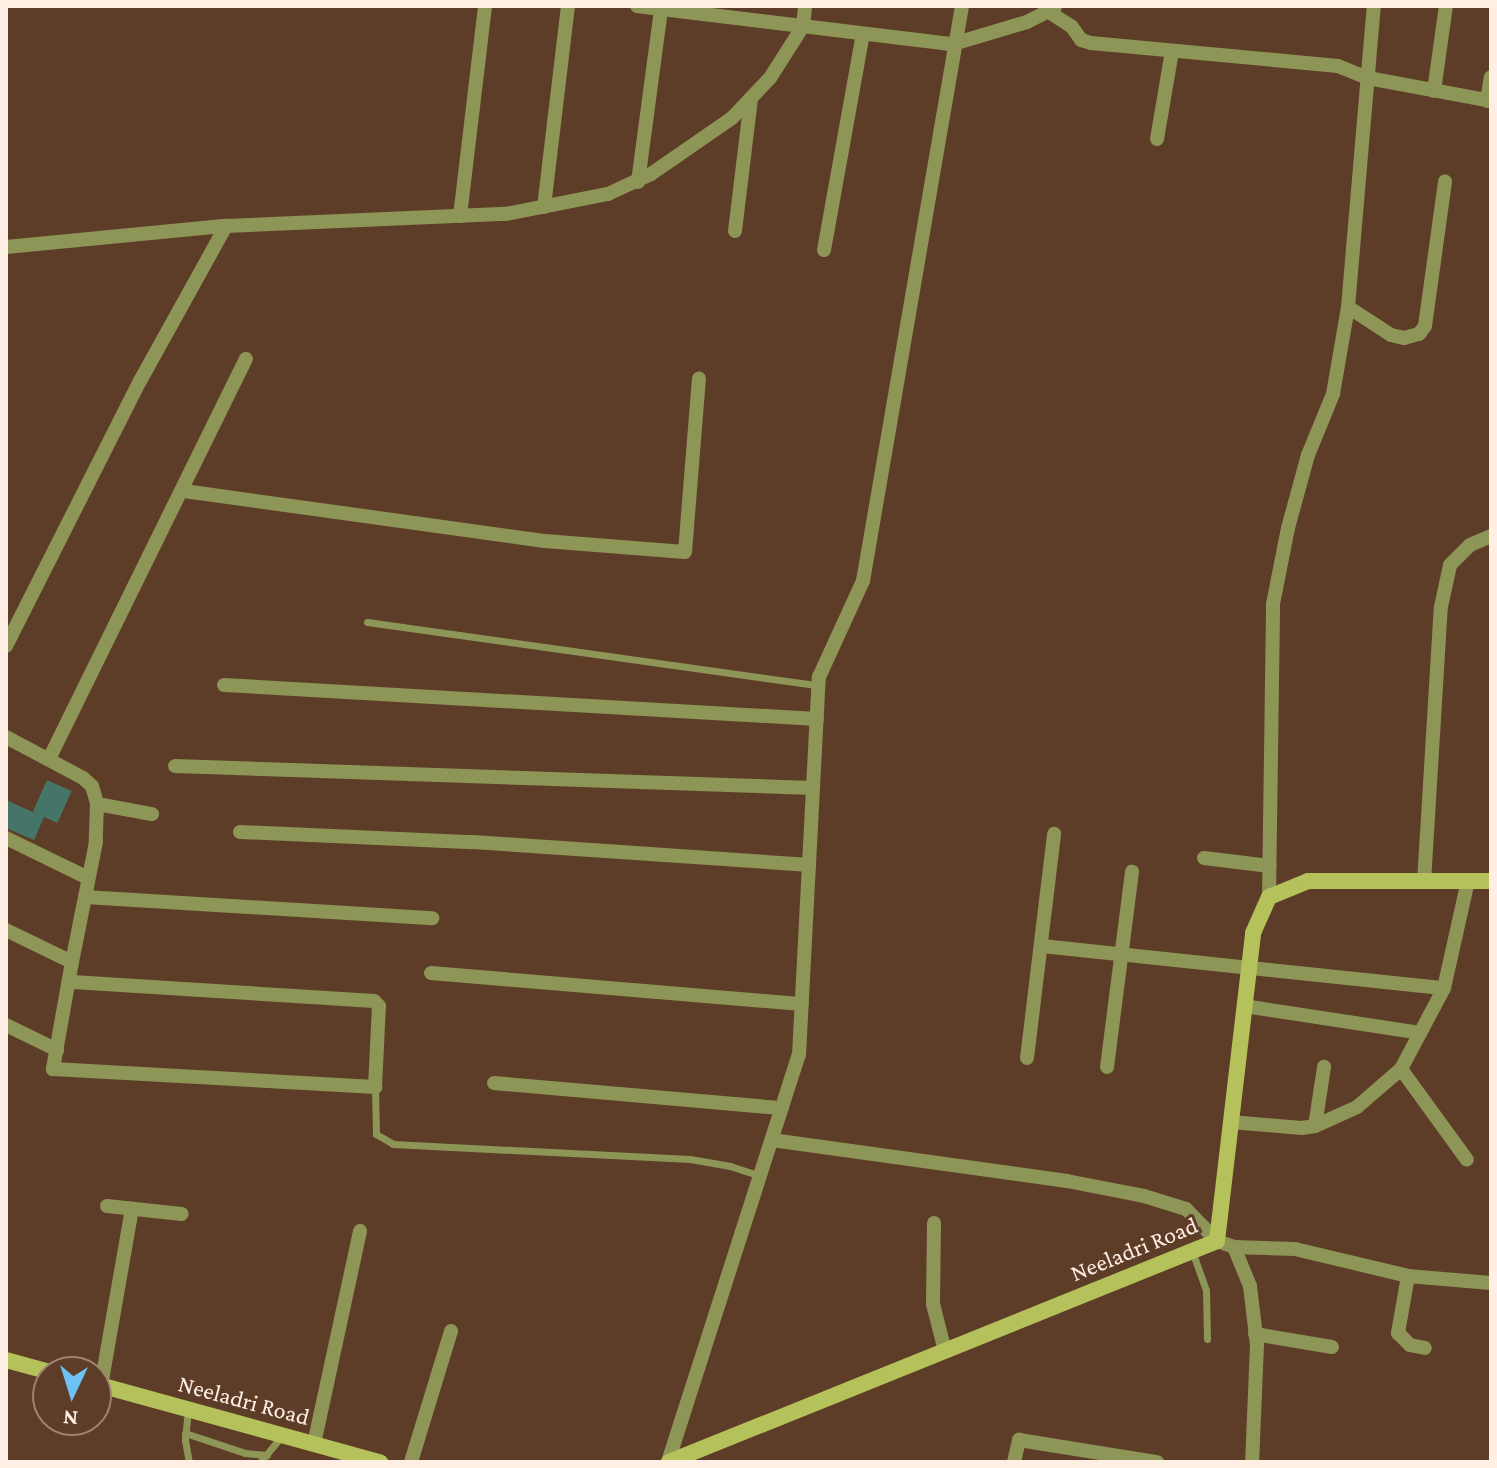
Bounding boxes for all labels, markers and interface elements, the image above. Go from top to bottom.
street label: Neeladri Road [1066,1210,1202,1288]
north arrow [32,1356,112,1436]
street label: Neeladri Road [175,1369,313,1431]
text: N [62,1405,79,1431]

